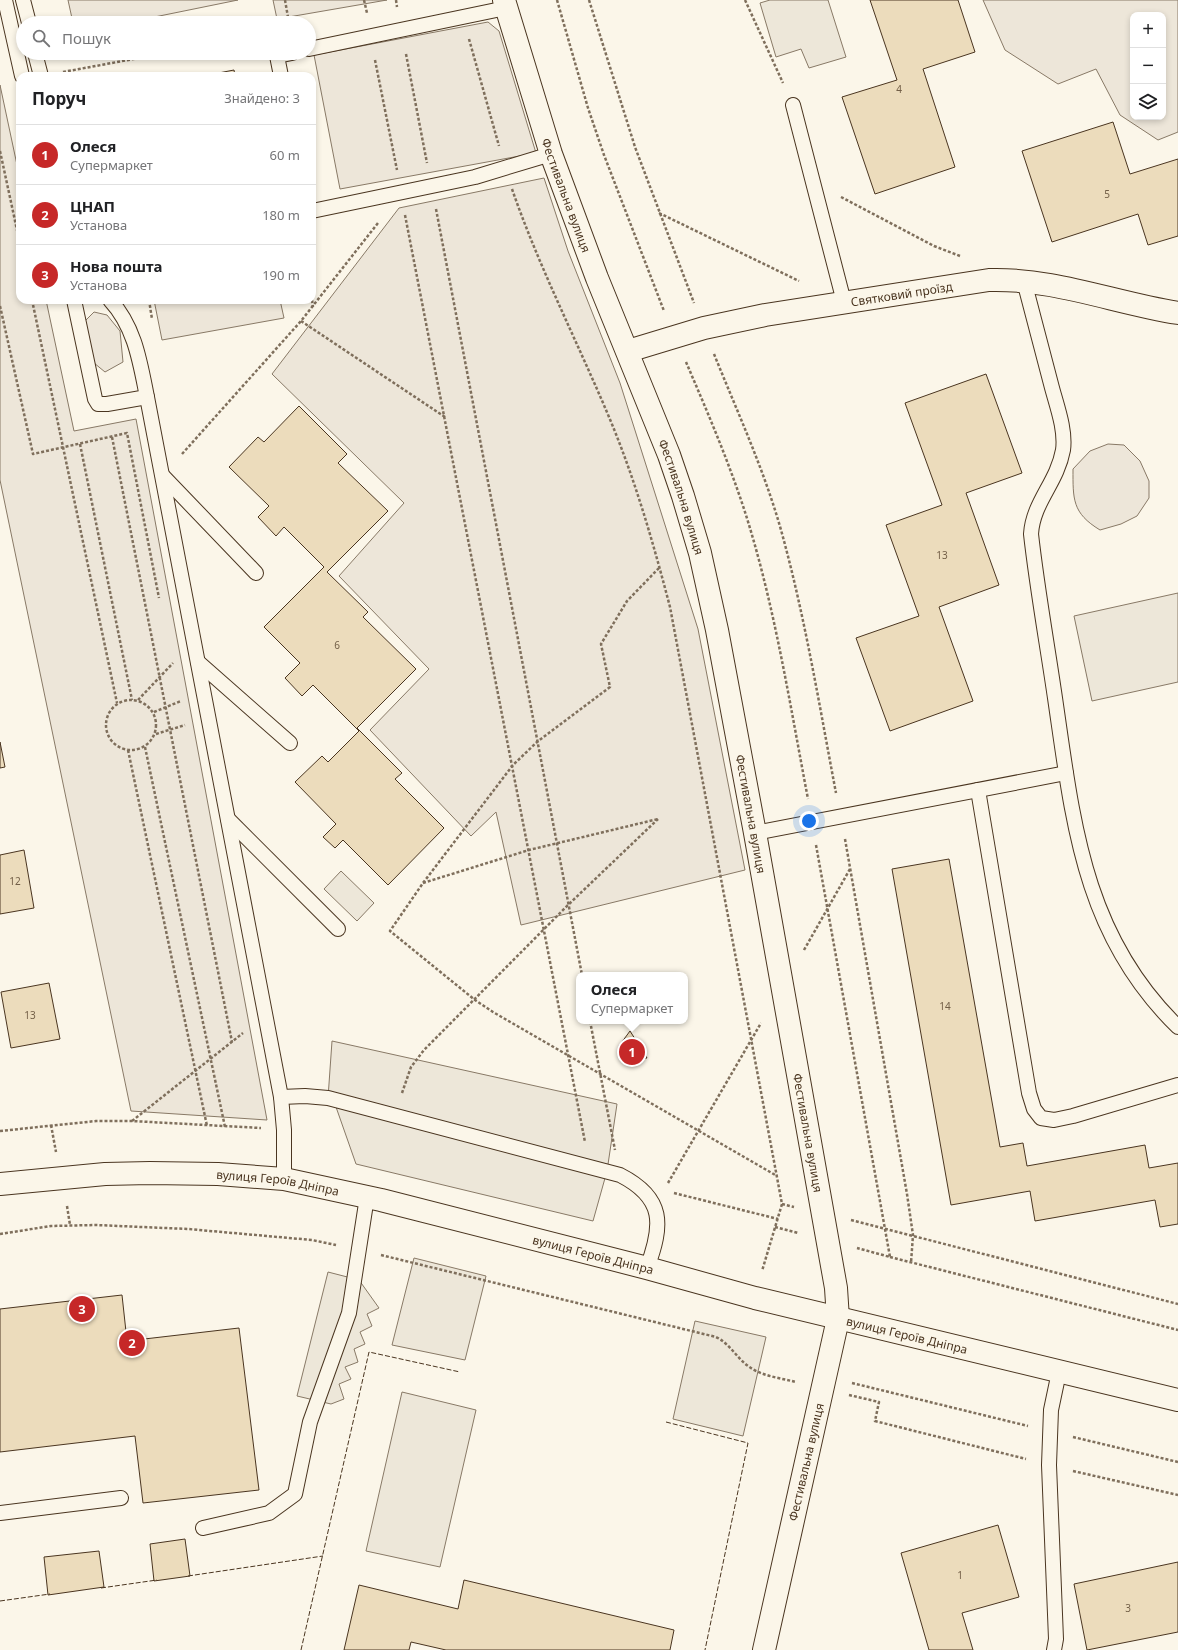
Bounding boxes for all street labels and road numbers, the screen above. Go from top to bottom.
street label: Фестивальна вулиця [538,136,595,255]
street label: Святковий проїзд [849,277,954,310]
street label: Фестивальна вулиця [655,436,708,557]
street label: Фестивальна вулиця [732,753,771,875]
street label: Фестивальна вулиця [789,1072,827,1194]
street label: вулиця Героїв Дніпра [216,1165,341,1199]
street label: вулиця Героїв Дніпра [531,1231,656,1278]
street label: вулиця Героїв Дніпра [845,1312,969,1358]
street label: Фестивальна вулиця [784,1401,828,1523]

